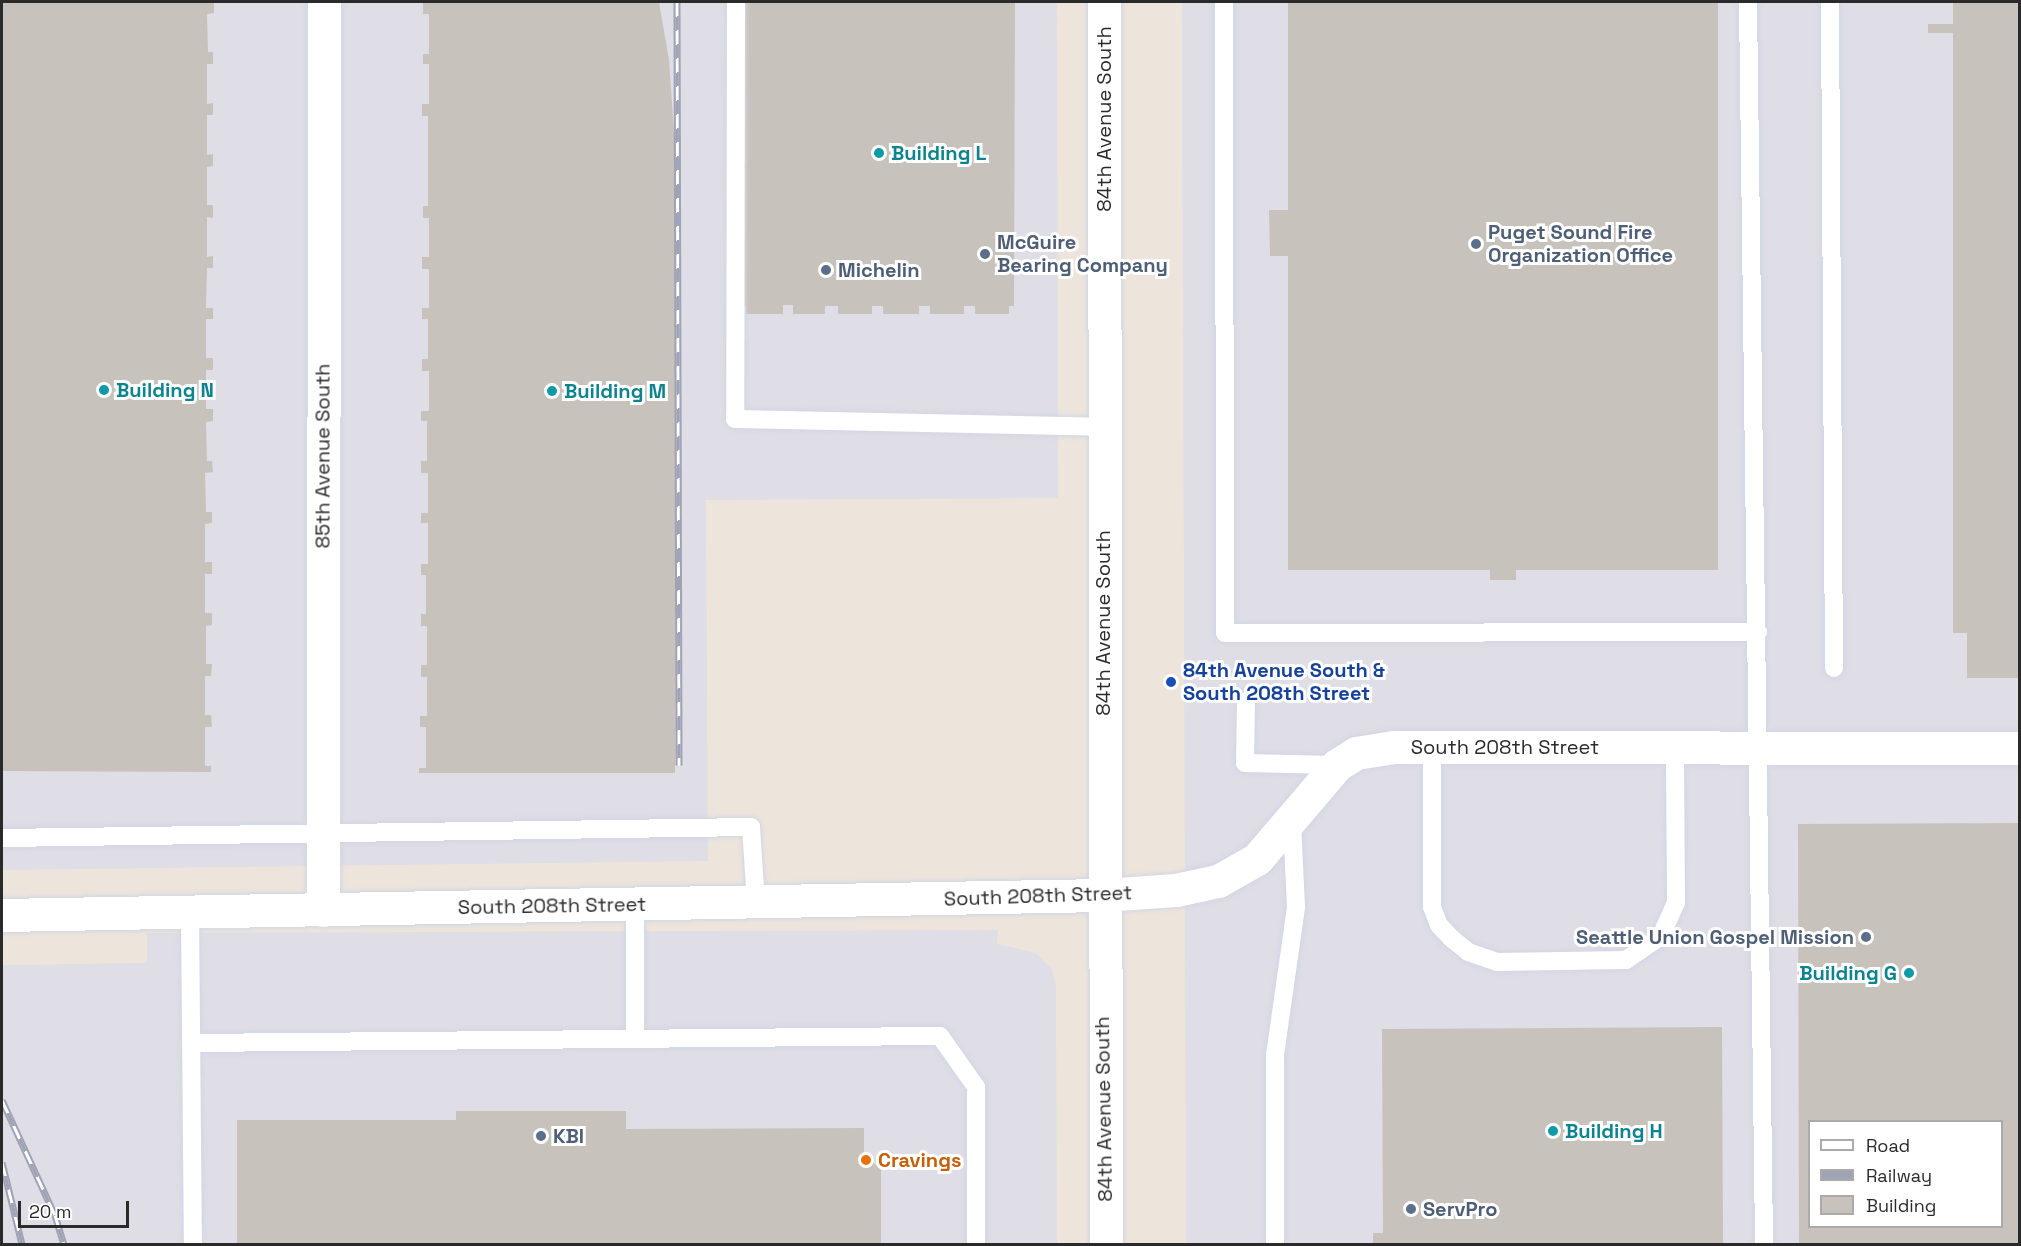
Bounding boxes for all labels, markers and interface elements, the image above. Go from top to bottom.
street label: 84th Avenue South [1092,26,1116,212]
place label: Building L [891,141,986,165]
marker: Building L [872,146,886,160]
place label: Puget Sound Fire Organization Office [1488,220,1673,267]
place label: McGuire Bearing Company [997,231,1168,278]
marker: Puget Sound Fire Organization Office [1469,237,1483,251]
marker: McGuire Bearing Company [978,247,992,261]
place label: Michelin [838,258,919,282]
marker: Michelin [819,263,833,277]
street label: 85th Avenue South [311,363,335,549]
place label: Building N [116,378,214,402]
place label: Building M [564,379,666,403]
marker: Building N [97,383,111,397]
marker: Building M [545,384,559,398]
street label: 84th Avenue South [1091,530,1115,716]
place label: 84th Avenue South & South 208th Street [1183,658,1385,705]
marker: 84th Avenue South & South 208th Street [1164,675,1178,689]
street label: South 208th Street [1411,735,1599,759]
street label: South 208th Street [943,881,1133,911]
street label: South 208th Street [458,892,646,920]
place label: Seattle Union Gospel Mission [1576,925,1854,949]
marker: Seattle Union Gospel Mission [1859,930,1873,944]
place label: Building G [1799,961,1897,985]
marker: Building G [1902,966,1916,980]
street label: 84th Avenue South [1090,1016,1118,1202]
place label: Building H [1565,1119,1663,1143]
legend [1808,1120,2003,1228]
place label: KBI [553,1124,584,1148]
marker: Building H [1546,1124,1560,1138]
marker: KBI [534,1129,548,1143]
text: Road [1866,1134,1910,1157]
place label: Cravings [878,1148,961,1172]
marker: Cravings [859,1153,873,1167]
text: Railway [1866,1164,1932,1187]
scale bar [21,1189,132,1227]
text: Building [1866,1194,1936,1217]
place label: ServPro [1423,1197,1497,1221]
text: 20 m [29,1200,72,1223]
marker: ServPro [1404,1202,1418,1216]

